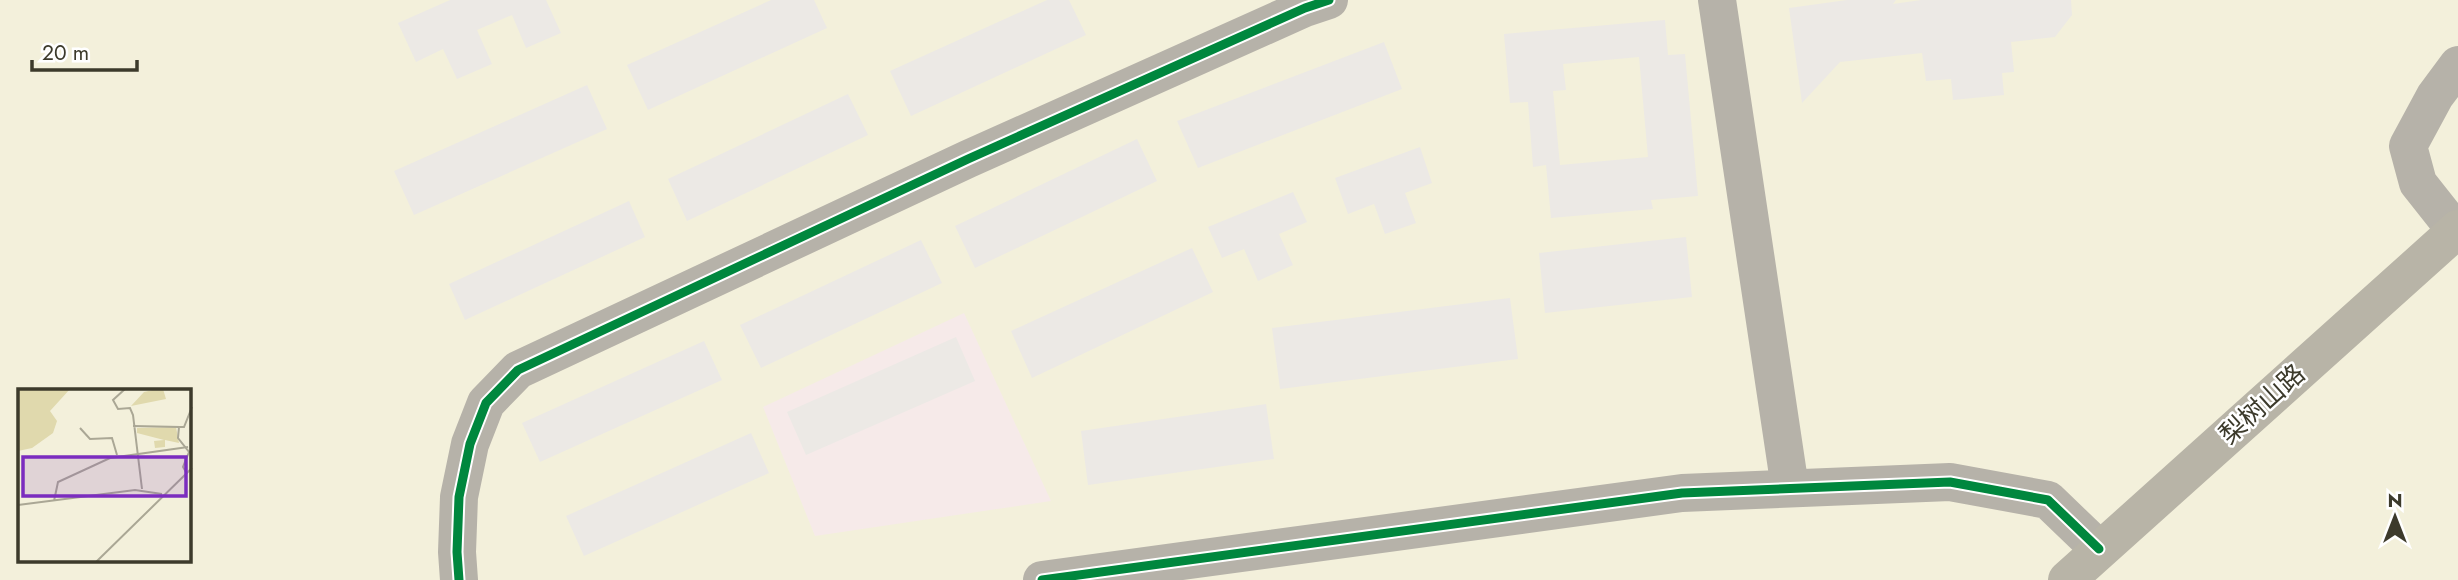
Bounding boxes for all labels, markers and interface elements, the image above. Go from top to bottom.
scale bar [32,28,136,72]
text: 20 m [42,38,89,68]
street label: 梨树山路 [2211,355,2313,453]
inset map [18,389,191,562]
north arrow [2360,482,2430,552]
text: N [2387,487,2403,514]

